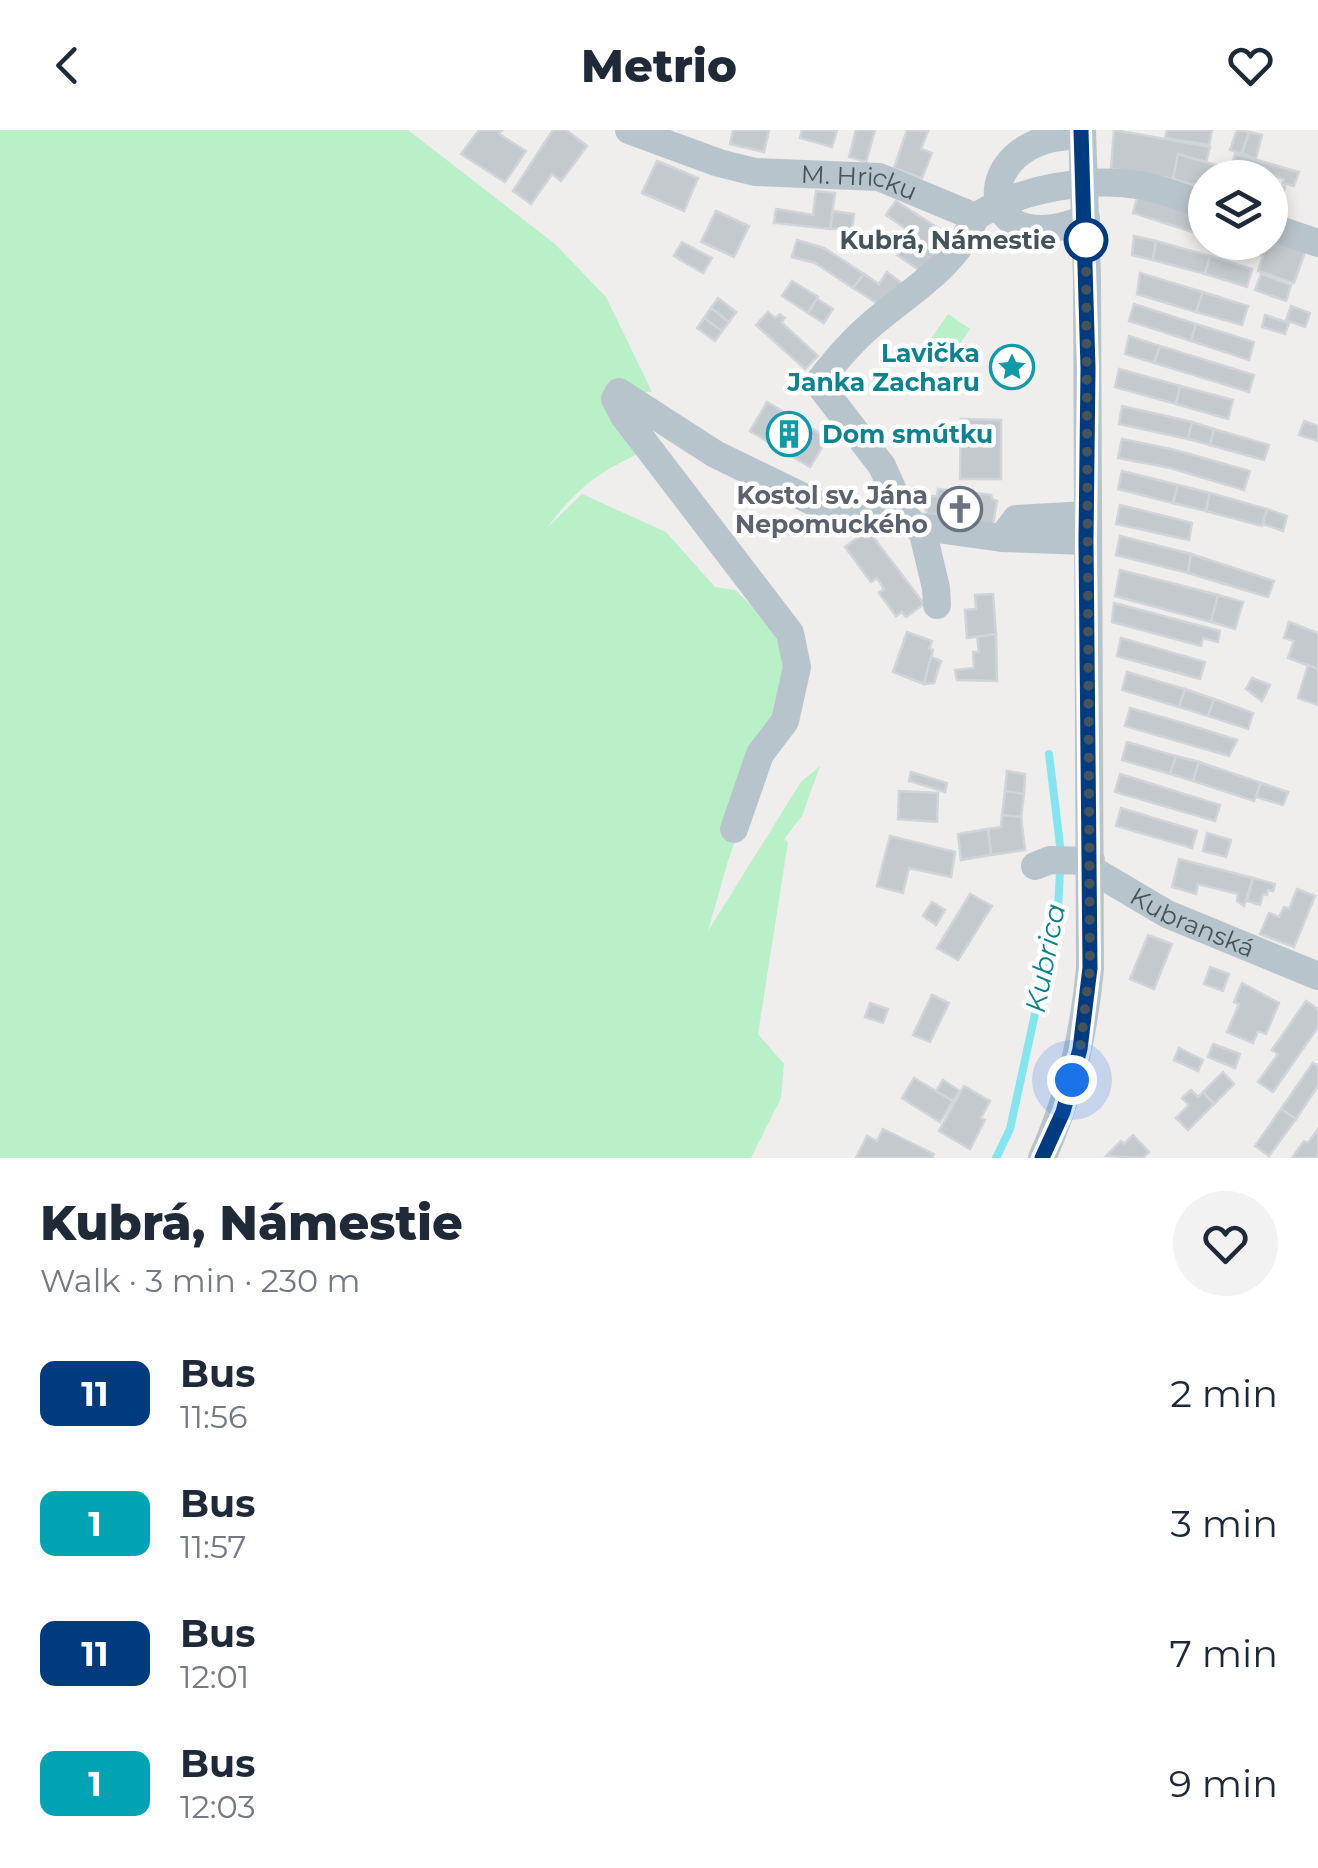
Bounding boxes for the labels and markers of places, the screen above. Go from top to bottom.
marker: Kubrá, Námestie [1065,219,1107,261]
place label: Kubrá, Námestie [839,225,1056,255]
place label: Lavička Janka Zacharu [786,338,980,397]
place icon: Lavička Janka Zacharu [989,344,1035,390]
building icon: Dom smútku [766,411,812,457]
place label: Dom smútku [822,419,993,449]
place label: Kostol sv. Jána Nepomuckého [735,480,928,539]
church icon: Kostol sv. Jána Nepomuckého [937,486,983,532]

